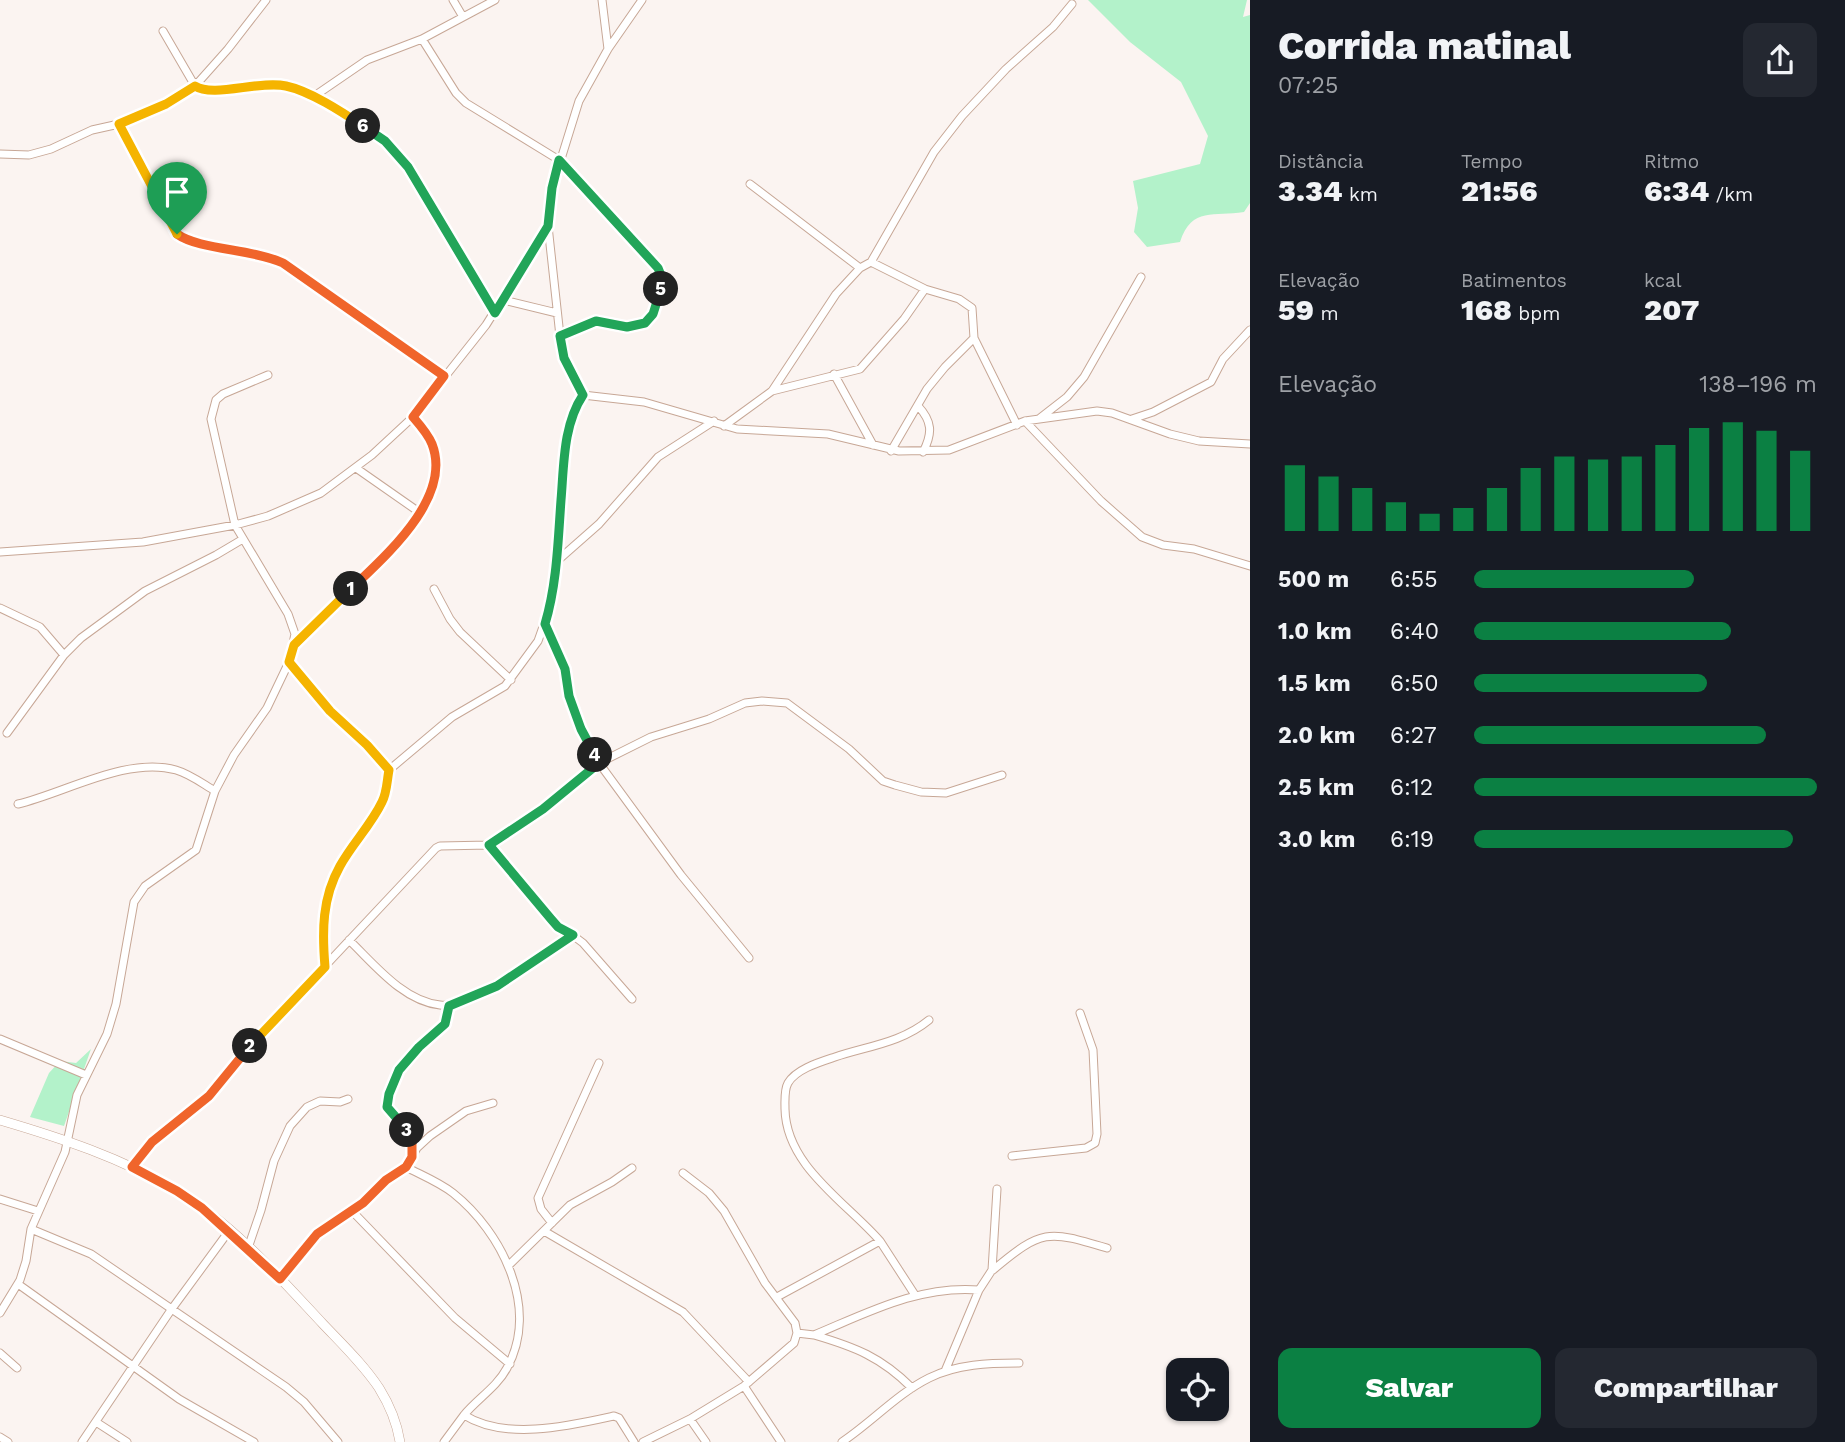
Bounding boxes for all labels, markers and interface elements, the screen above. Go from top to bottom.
button: share [1743,23,1817,97]
text: Corrida matinal [1278,24,1571,68]
text: 07:25 [1278,72,1338,99]
pin: 6 [346,108,380,144]
text: 6 [357,114,368,137]
text: Distância [1278,150,1364,173]
text: Tempo [1461,150,1523,173]
text: Ritmo [1644,150,1699,173]
pin [147,162,207,234]
icon: arrive [158,173,196,211]
text: 3.34 [1278,173,1343,208]
text: 21:56 [1461,173,1538,208]
text: 6:34 [1644,173,1709,208]
text: km [1343,183,1378,206]
text: /km [1709,183,1753,206]
text: Elevação [1278,269,1360,292]
text: Batimentos [1461,269,1567,292]
text: kcal [1644,269,1682,292]
pin: 5 [644,272,678,306]
text: 5 [655,277,666,300]
text: 59 [1278,292,1314,327]
text: 168 [1461,292,1512,327]
text: 207 [1644,292,1699,327]
text: m [1314,302,1339,325]
text: bpm [1512,302,1560,325]
text: Elevação [1278,371,1377,398]
text: 138–196 m [1699,371,1817,398]
text: 500 m [1278,566,1349,593]
text: 6:55 [1390,566,1438,593]
pin: 1 [334,572,368,606]
text: 1 [346,577,355,600]
text: 1.0 km [1278,618,1352,645]
text: 6:40 [1390,618,1439,645]
text: 1.5 km [1278,670,1351,697]
text: 6:50 [1390,670,1438,697]
text: 2.0 km [1278,722,1356,749]
text: 6:27 [1390,722,1437,749]
pin: 4 [578,738,612,772]
text: 4 [588,743,601,766]
text: 2.5 km [1278,774,1354,801]
text: 6:12 [1390,774,1433,801]
text: 3.0 km [1278,826,1355,853]
text: 6:19 [1390,826,1434,853]
pin: 2 [232,1028,268,1064]
text: 2 [244,1034,255,1057]
pin: 3 [390,1112,424,1148]
text: 3 [401,1118,412,1141]
button: Salvar [1278,1348,1541,1428]
button: Compartilhar [1555,1348,1817,1428]
map controls [1166,1358,1229,1421]
button: locate [1166,1358,1229,1421]

